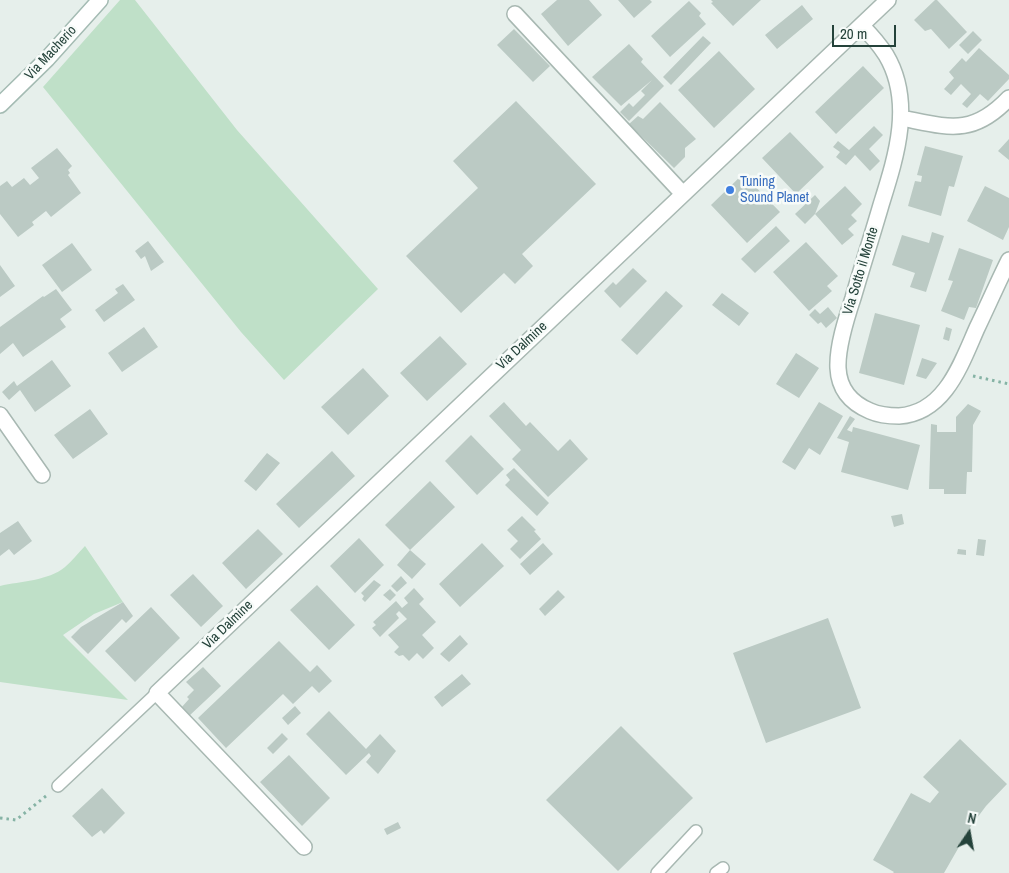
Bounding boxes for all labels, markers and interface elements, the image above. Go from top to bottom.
scale bar [834,15,898,47]
street label: Via Macherio [22,22,80,84]
text: 20 m [840,23,867,44]
place label: Tuning Sound Planet [740,174,809,206]
marker: Tuning Sound Planet [724,184,736,196]
street label: Via Sotto il Monte [840,225,882,317]
street label: Via Dalmine [493,318,551,374]
street label: Via Dalmine [200,597,256,653]
north arrow [944,808,994,858]
text: N [966,809,978,828]

